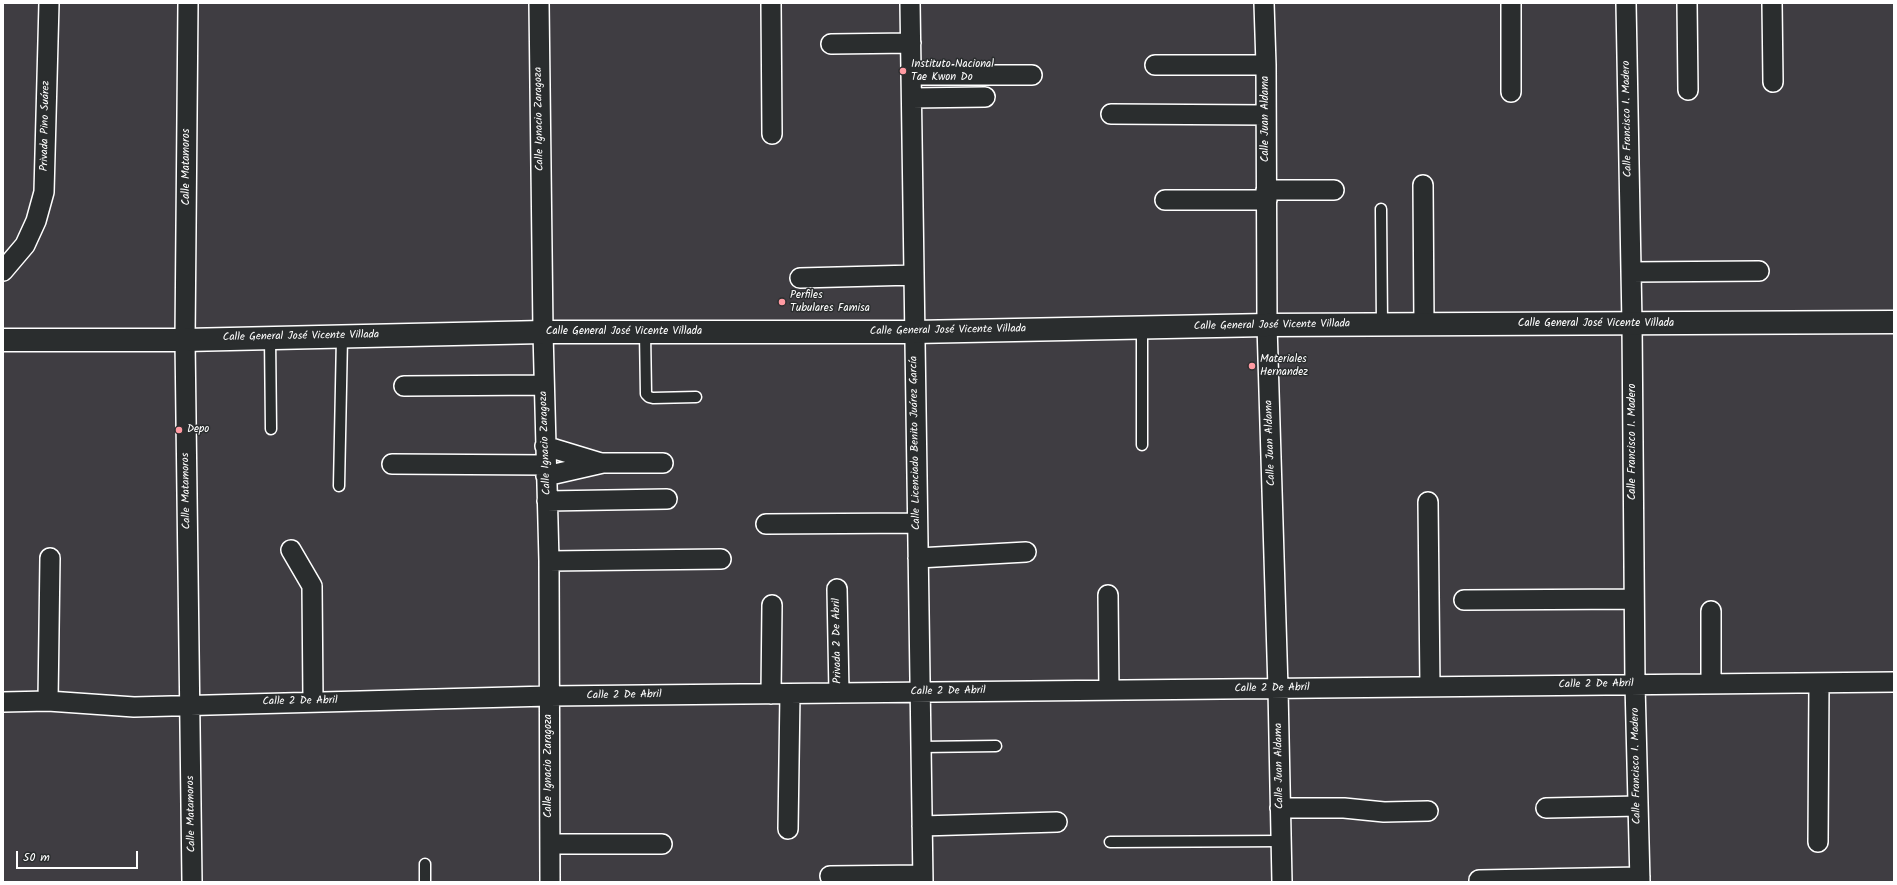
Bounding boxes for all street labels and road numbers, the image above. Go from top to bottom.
street label: Calle Francisco I. Madero [1620,61,1636,177]
street label: Calle Ignacio Zaragoza [532,67,548,171]
street label: Calle Juan Aldama [1259,76,1273,162]
street label: Privada Pino Suárez [39,81,53,171]
street label: Calle Matamoros [180,129,194,205]
street label: Calle General José Vicente Villada [1518,317,1674,331]
street label: Calle General José Vicente Villada [1194,318,1350,334]
street label: Calle General José Vicente Villada [870,323,1026,339]
street label: Calle General José Vicente Villada [546,325,702,339]
street label: Calle General José Vicente Villada [223,329,379,345]
street label: Calle Licenciado Benito Juárez García [908,356,924,530]
street label: Calle Francisco I. Madero [1626,384,1640,500]
street label: Calle Ignacio Zaragoza [538,391,554,495]
street label: Calle Juan Aldama [1263,400,1279,486]
street label: Calle Matamoros [180,452,194,530]
street label: Privada 2 De Abril [831,598,845,684]
street label: Calle 2 De Abril [1558,678,1634,692]
street label: Calle 2 De Abril [1234,682,1310,696]
street label: Calle 2 De Abril [910,685,986,699]
street label: Calle 2 De Abril [586,689,662,703]
street label: Calle 2 De Abril [262,695,338,709]
street label: Calle Francisco I. Madero [1629,708,1645,824]
street label: Calle Ignacio Zaragoza [542,714,556,818]
street label: Calle Juan Aldama [1273,723,1287,809]
street label: Calle Matamoros [185,775,199,853]

